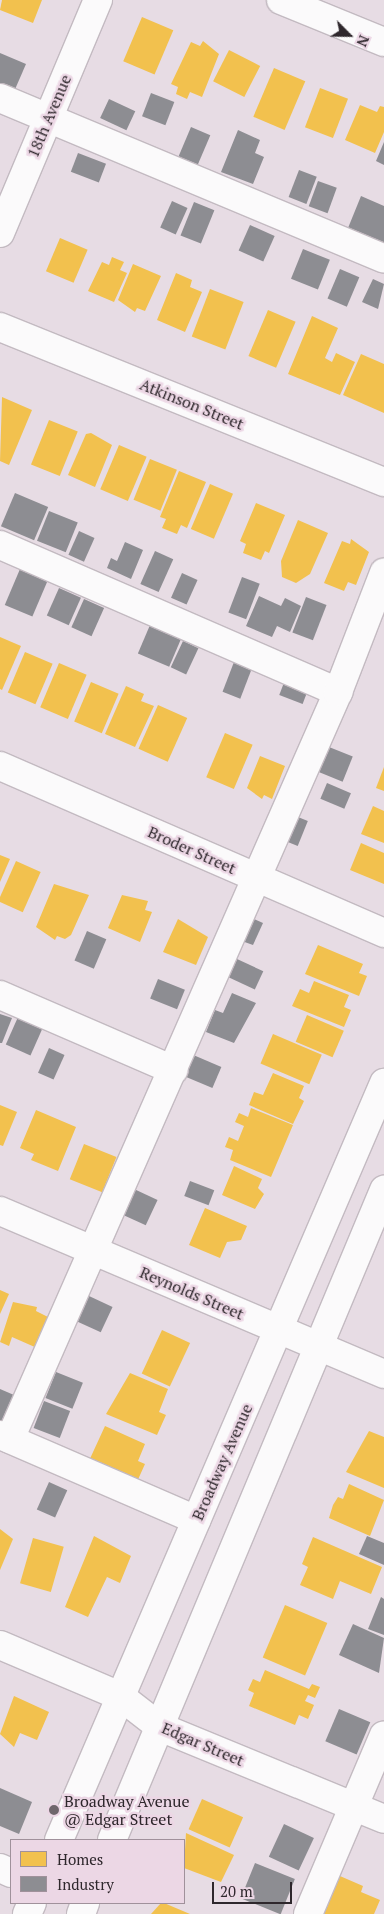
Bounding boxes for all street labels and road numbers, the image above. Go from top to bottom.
street label: 18th Avenue [23,71,75,161]
street label: Atkinson Street [137,374,247,434]
street label: Broder Street [145,822,239,878]
street label: Reynolds Street [137,1262,247,1324]
street label: Broadway Avenue [188,1401,256,1523]
street label: Edgar Street [159,1718,247,1770]

